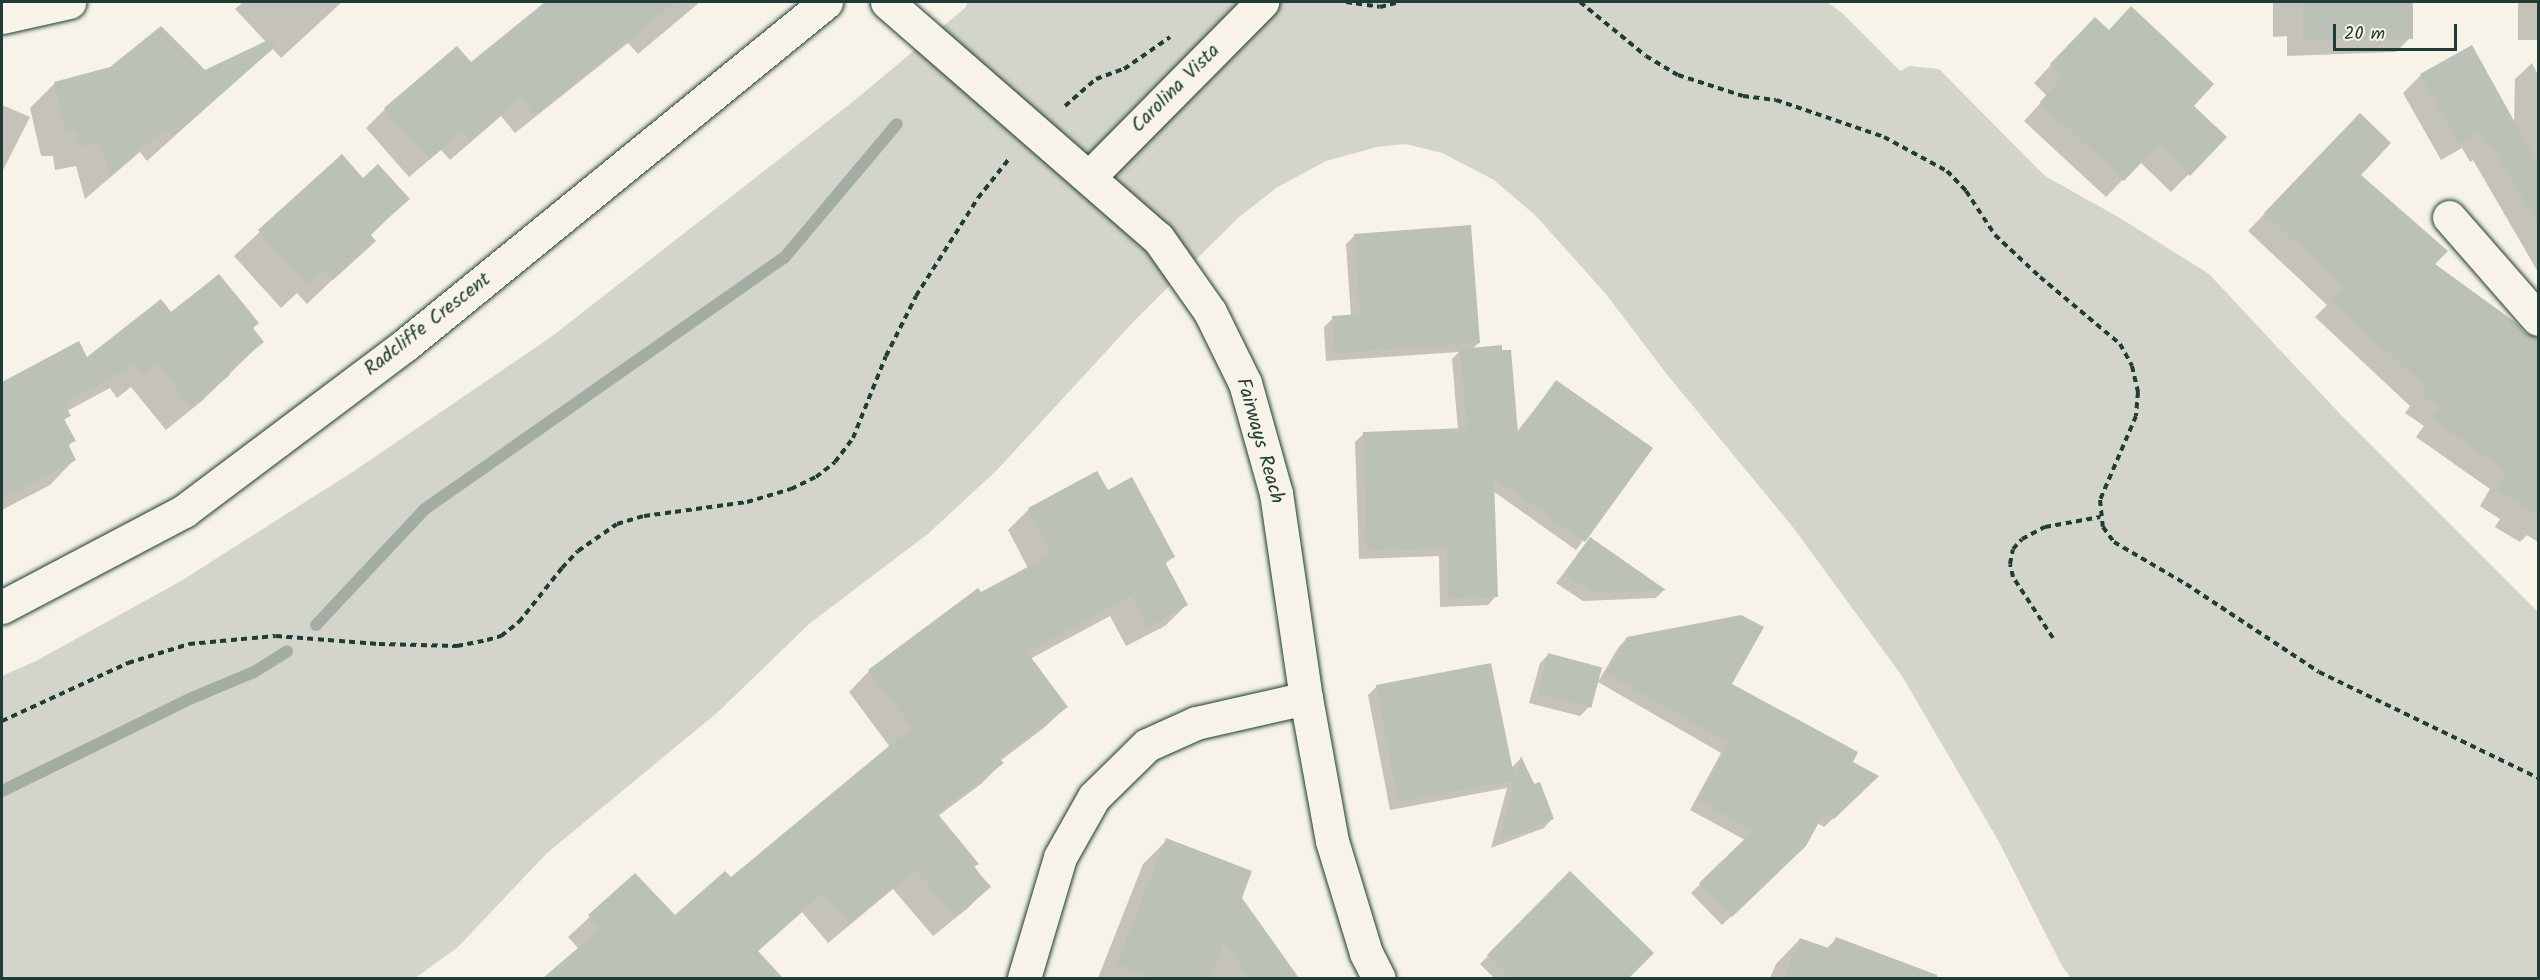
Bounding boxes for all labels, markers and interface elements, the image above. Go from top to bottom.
scale bar [2336,12,2460,50]
text: 20 m [2344,20,2385,49]
street label: Carolina Vista [1127,40,1225,138]
street label: Radcliffe Crescent [360,268,496,382]
street label: Fairways Reach [1230,375,1288,507]

